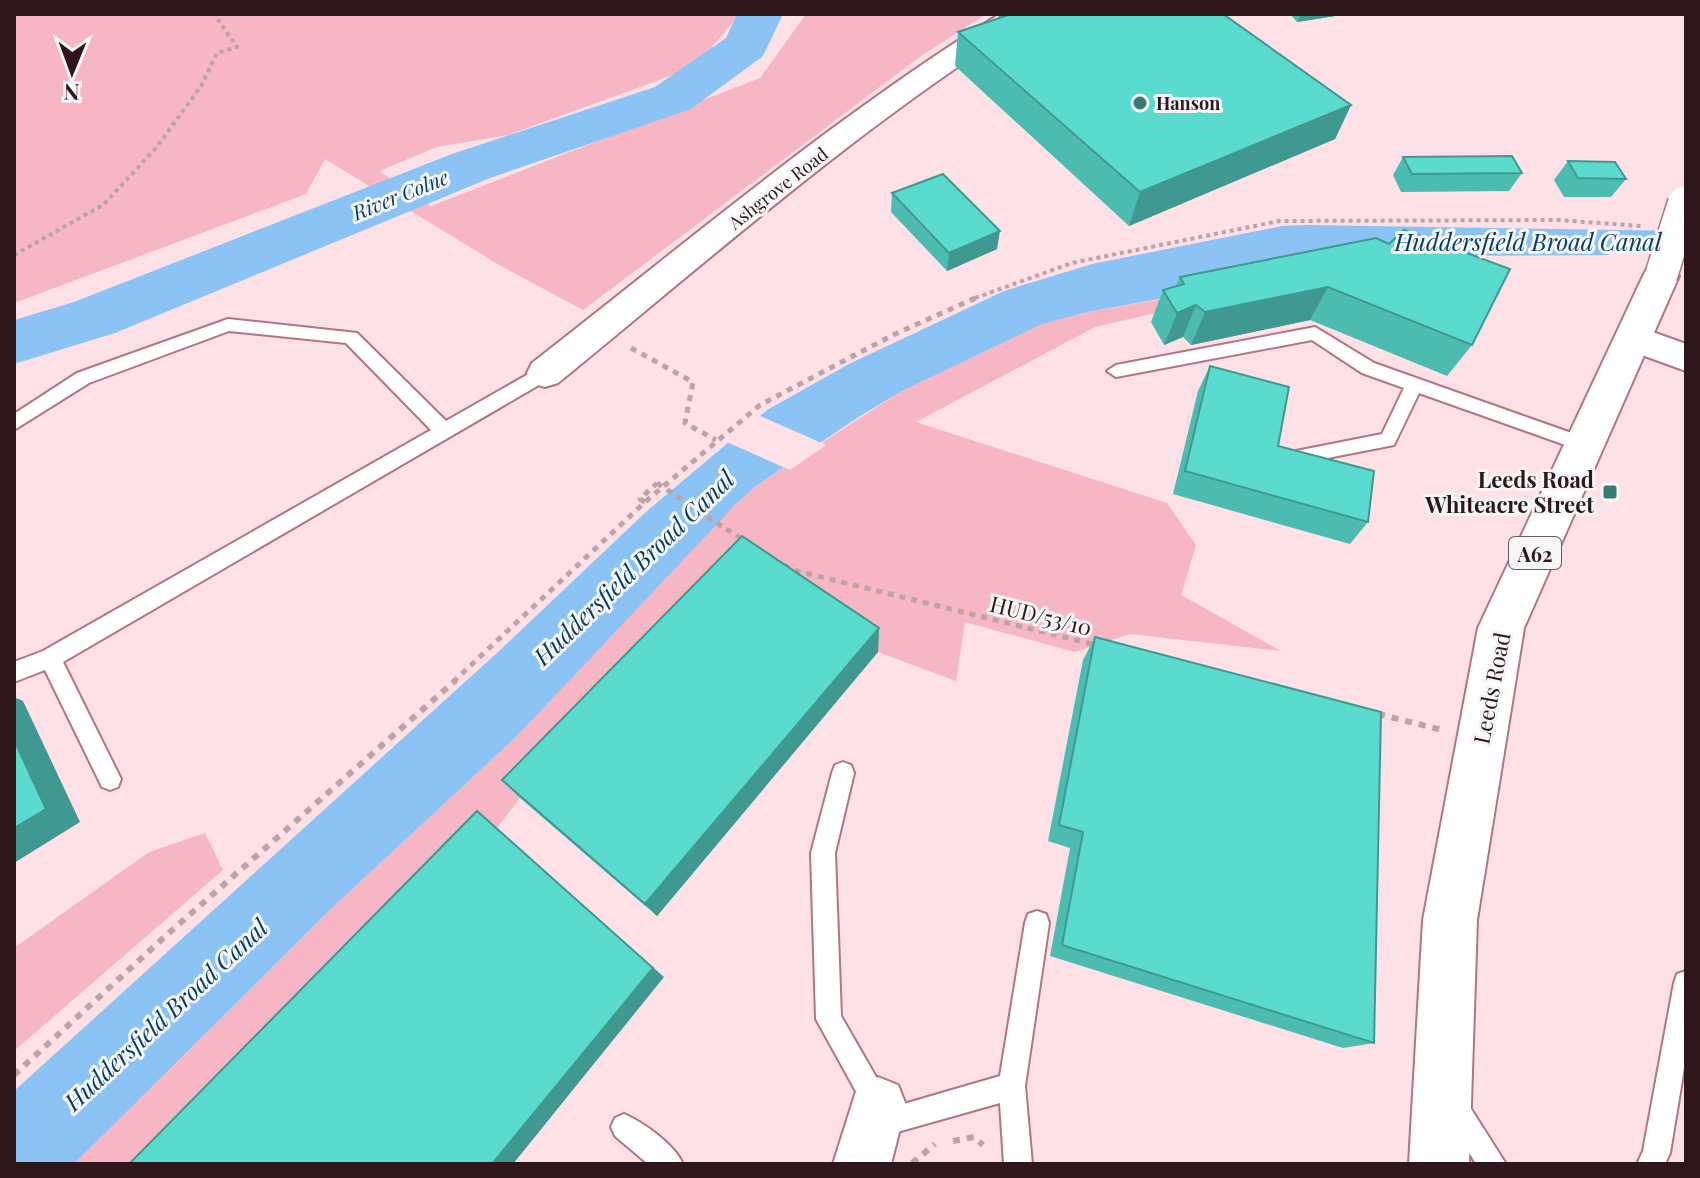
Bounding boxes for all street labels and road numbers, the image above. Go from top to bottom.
street label: Ashgrove Road [723,141,833,235]
road number: A62 [1509,537,1561,569]
street label: HUD/53/10 [987,588,1095,642]
street label: Leeds Road [1465,629,1517,747]

